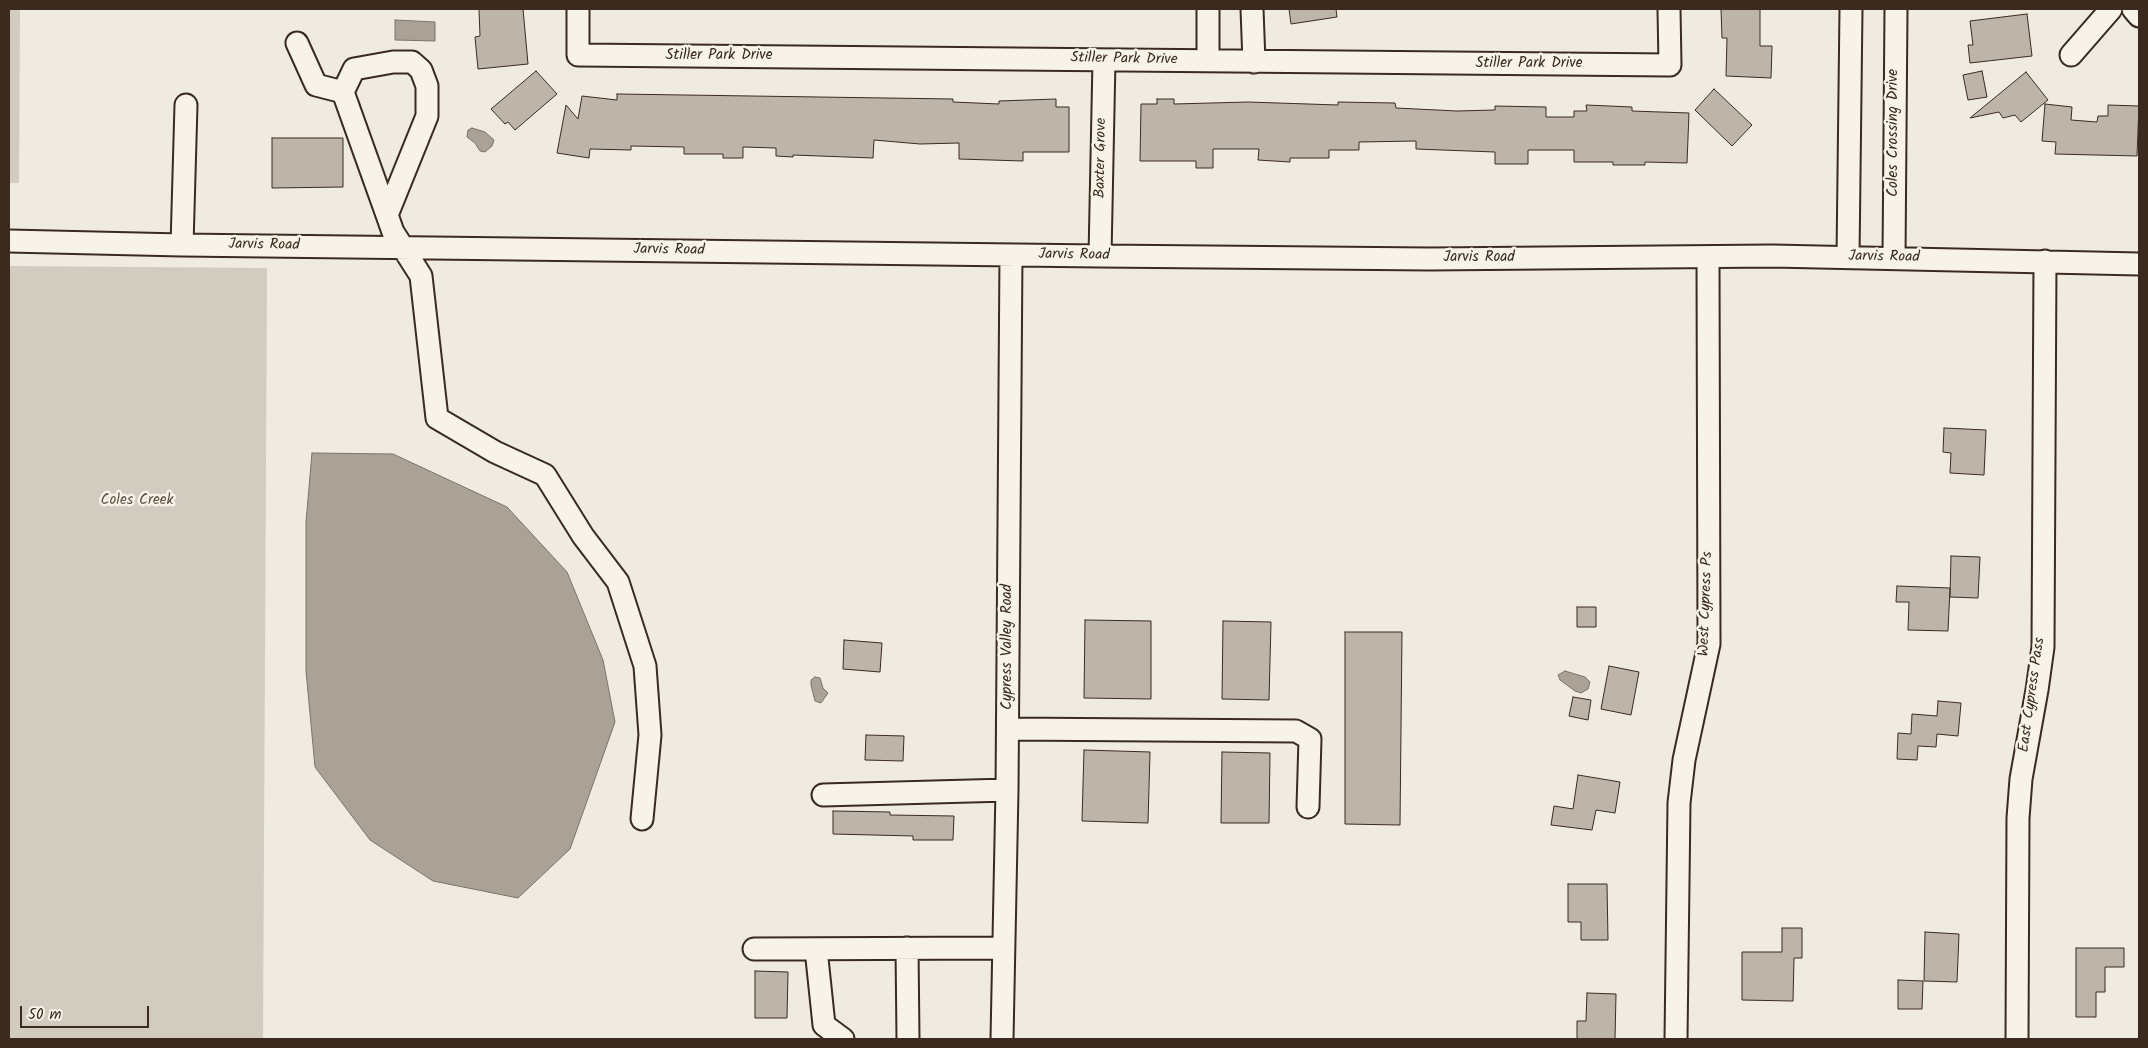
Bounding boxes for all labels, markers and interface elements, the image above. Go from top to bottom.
street label: Stiller Park Drive [666,47,772,65]
street label: Stiller Park Drive [1070,50,1178,70]
street label: Stiller Park Drive [1476,55,1582,73]
street label: Coles Crossing Drive [1885,69,1903,197]
street label: Baxter Grove [1092,118,1112,198]
street label: Jarvis Road [228,236,300,256]
street label: Jarvis Road [633,241,705,261]
street label: Jarvis Road [1038,246,1110,266]
street label: Jarvis Road [1848,248,1920,268]
street label: Jarvis Road [1443,249,1515,267]
park label: Coles Creek [100,492,174,510]
street label: West Cypress Ps [1696,551,1718,657]
street label: Cypress Valley Road [999,584,1017,710]
street label: East Cypress Pass [2016,636,2050,754]
scale bar [22,996,151,1028]
text: 50 m [28,1003,62,1027]

